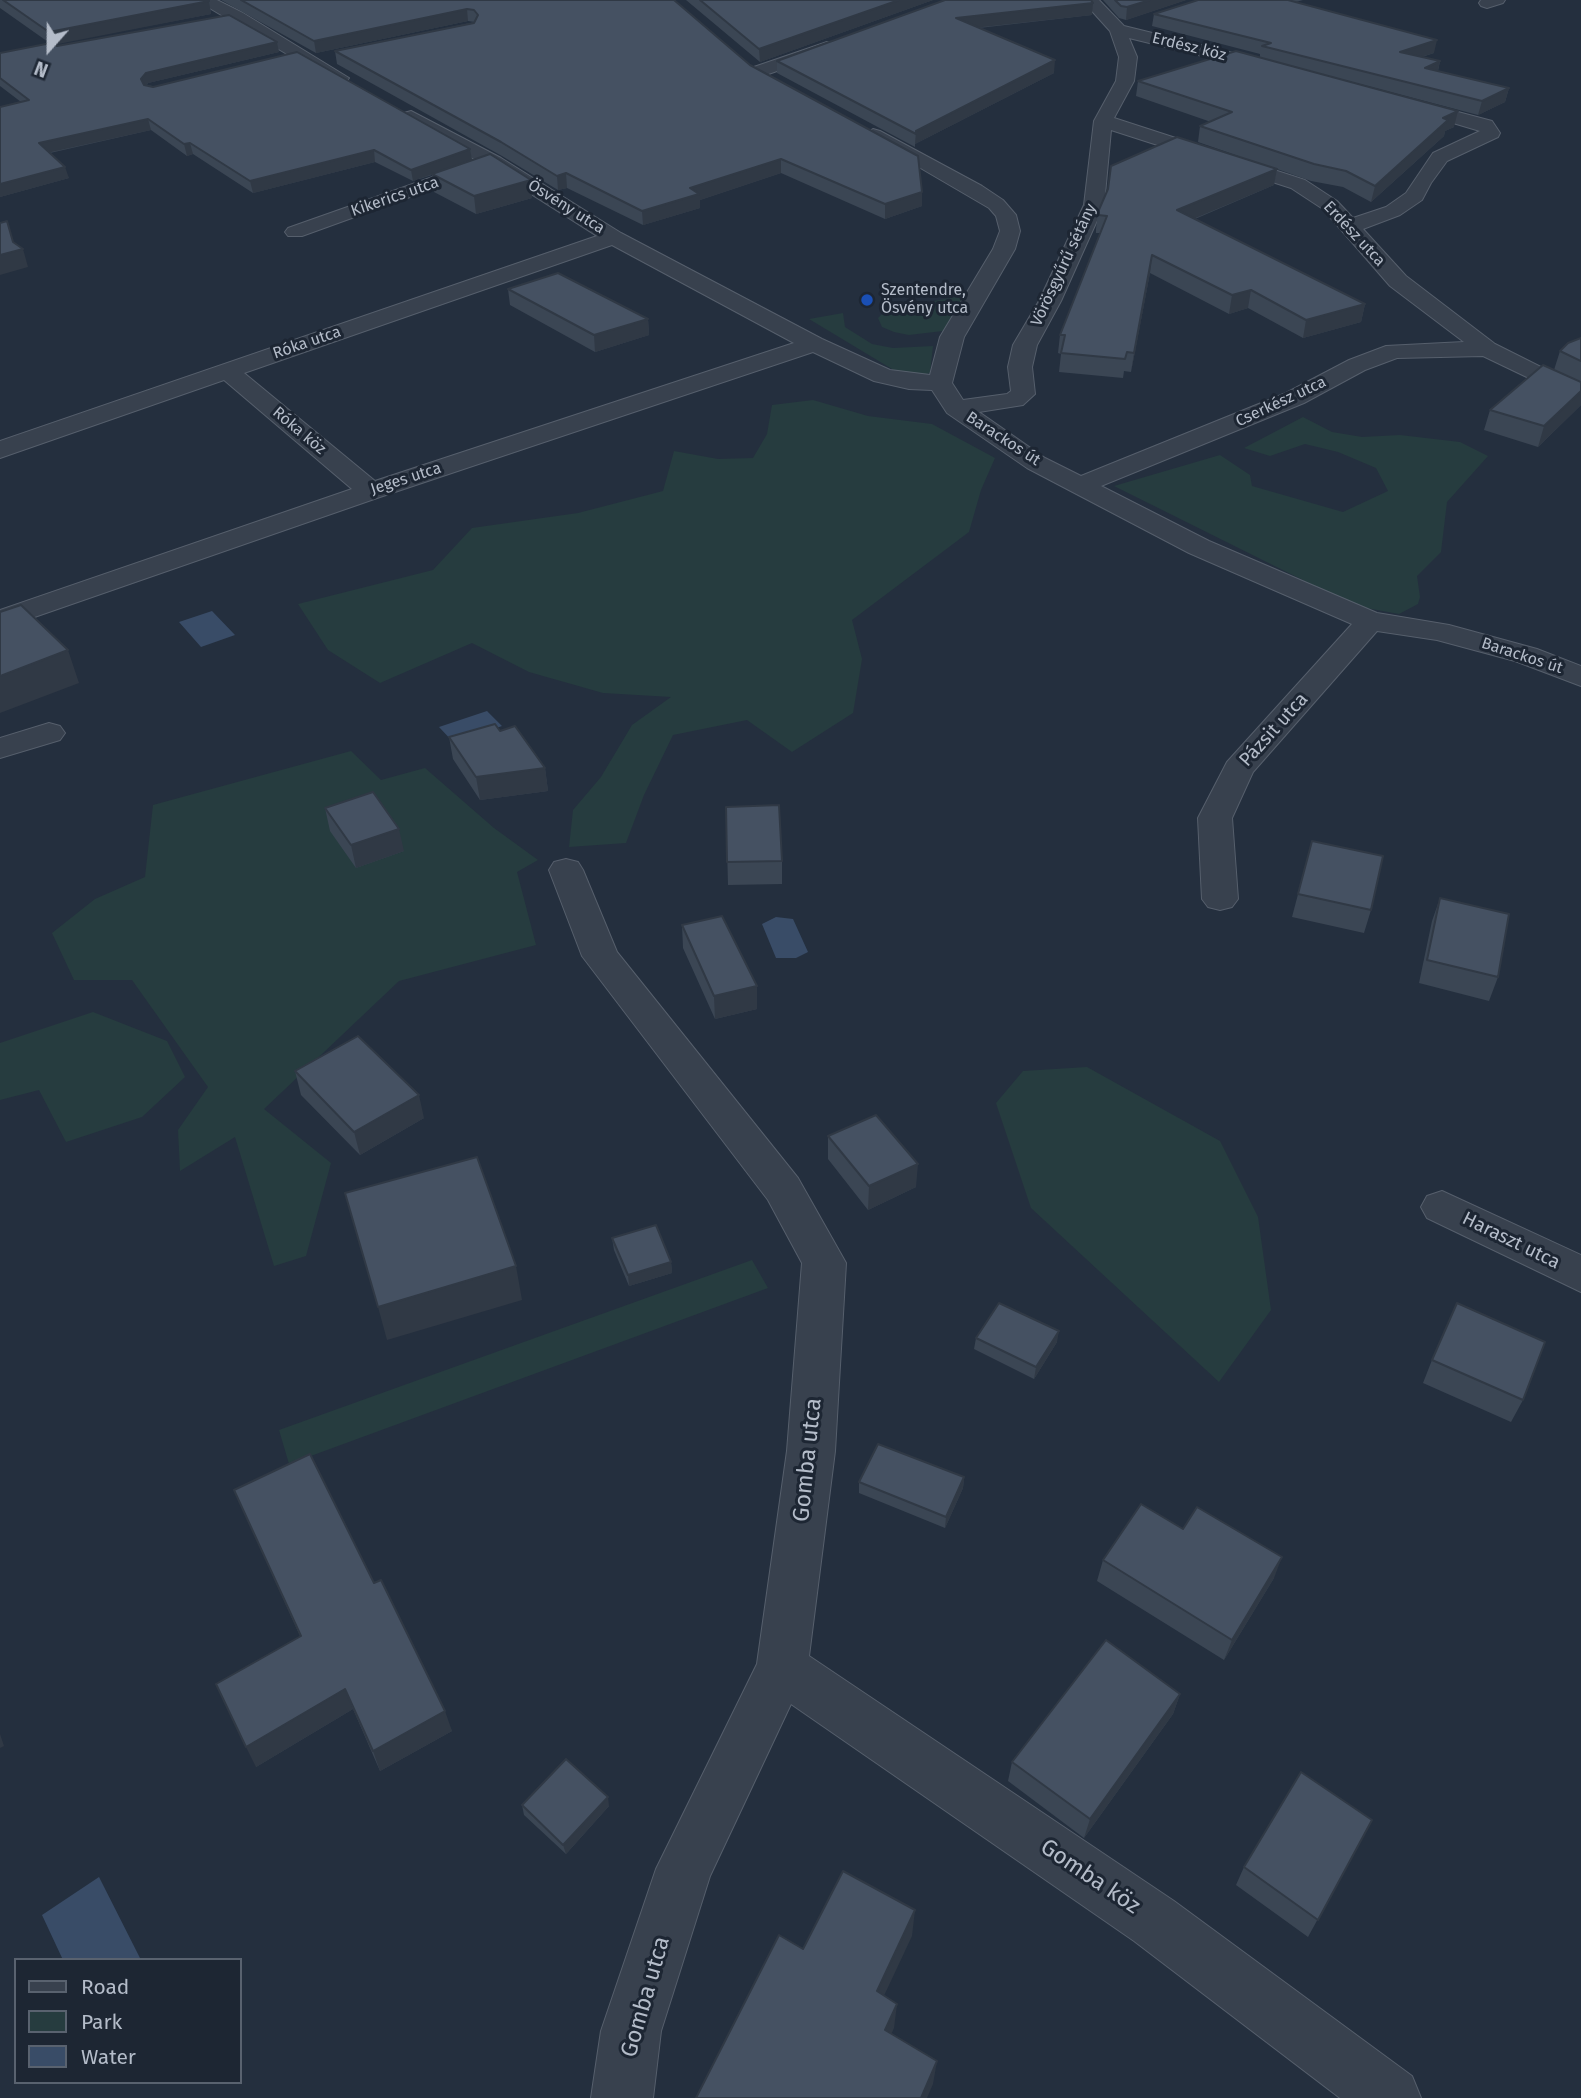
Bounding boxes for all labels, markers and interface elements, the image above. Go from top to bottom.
north arrow [14,14,84,84]
street label: Erdész köz [1150,29,1228,65]
text: N [31,56,51,82]
street label: Kikerics utca [348,173,442,221]
street label: Ösvény utca [524,176,608,238]
street label: Erdész utca [1319,197,1389,271]
street label: Vörösgyűrű sétány [1027,201,1101,329]
place label: Szentendre, Ösvény utca [881,281,968,319]
marker: Szentendre, Ösvény utca [859,292,875,308]
street label: Róka utca [270,322,344,364]
street label: Cserkész utca [1233,373,1329,431]
street label: Róka köz [268,403,330,459]
street label: Barackos út [962,408,1044,470]
street label: Jeges utca [368,459,444,499]
street label: Barackos út [1479,634,1565,678]
street label: Pázsit utca [1235,688,1313,772]
street label: Haraszt utca [1458,1208,1564,1274]
street label: Gomba utca [788,1397,828,1523]
street label: Gomba köz [1035,1834,1145,1920]
street label: Gomba utca [616,1933,676,2061]
legend [14,1958,242,2084]
text: Road [81,1974,129,2000]
text: Park [81,2009,122,2035]
text: Water [81,2044,136,2070]

